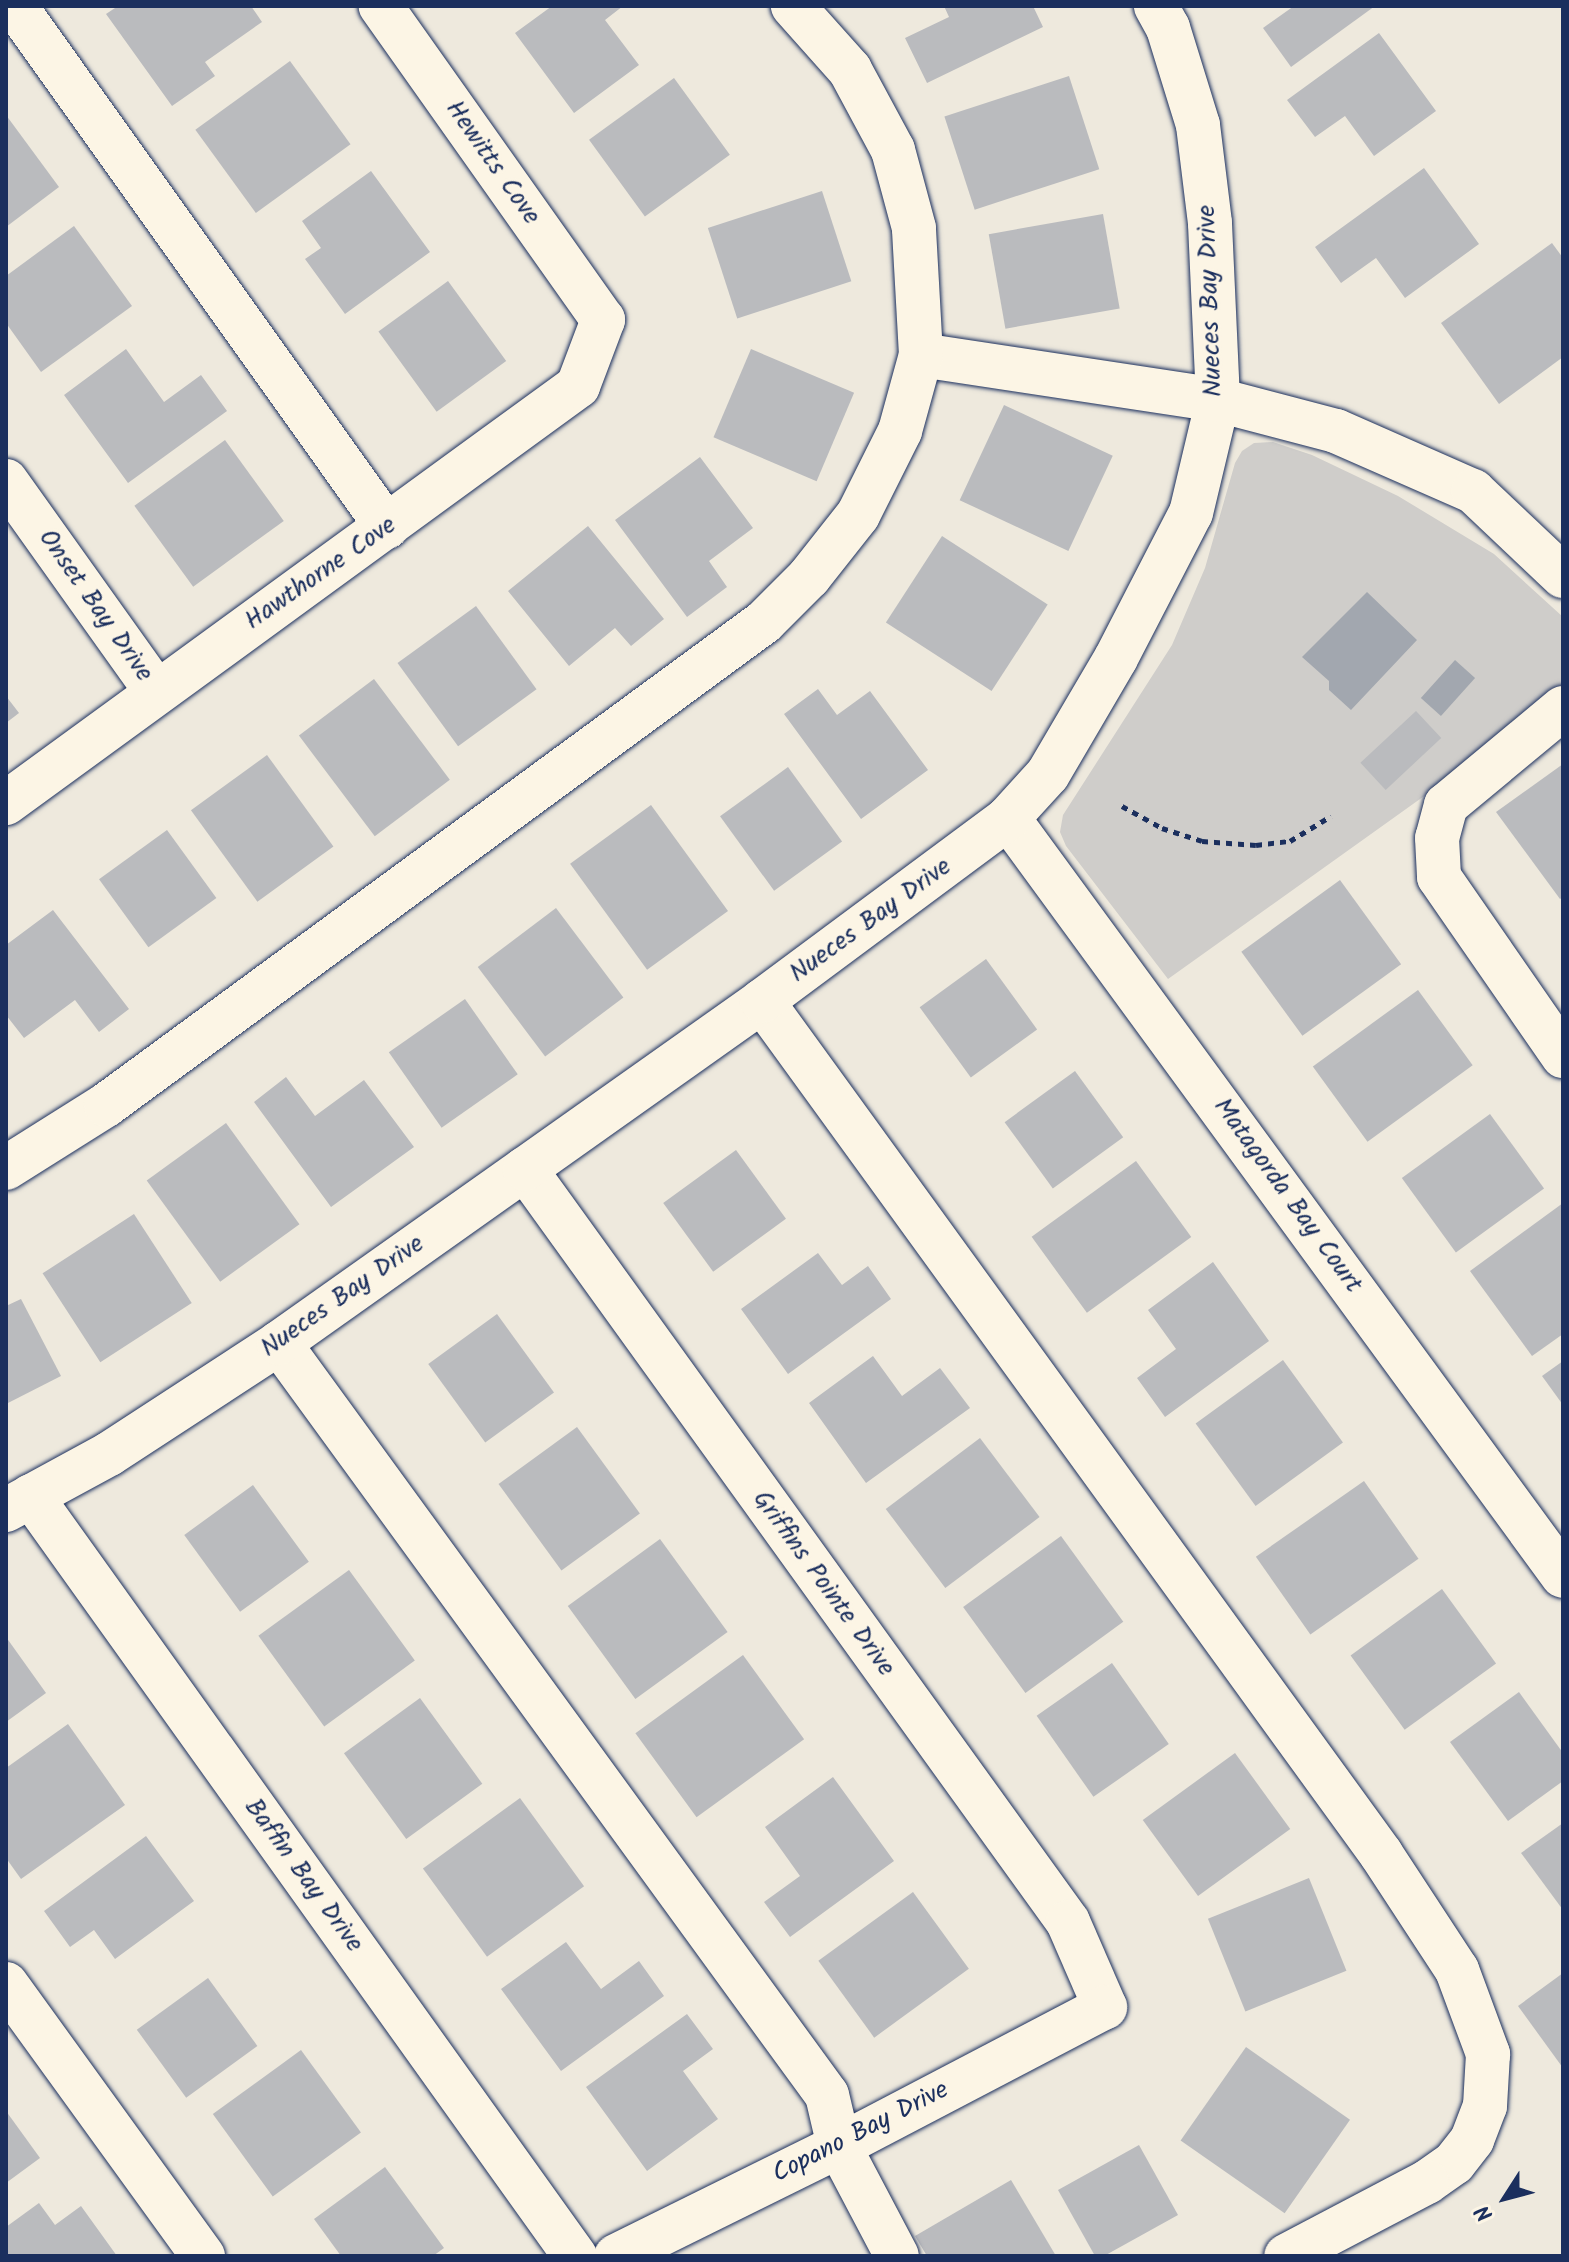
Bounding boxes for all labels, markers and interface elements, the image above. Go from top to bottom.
street label: Hewitts Cove [438,95,546,231]
street label: Nueces Bay Drive [1192,204,1230,398]
street label: Hawthorne Cove [239,510,403,638]
street label: Onset Bay Drive [31,524,159,688]
street label: Nueces Bay Drive [784,852,958,990]
street label: Matagorda Bay Court [1206,1093,1368,1299]
street label: Nueces Bay Drive [255,1229,431,1365]
street label: Griffins Pointe Drive [745,1485,901,1683]
street label: Baffin Bay Drive [237,1793,369,1959]
street label: Copano Bay Drive [768,2075,954,2191]
north arrow [1465,2158,1545,2238]
text: N [1467,2197,1503,2228]

